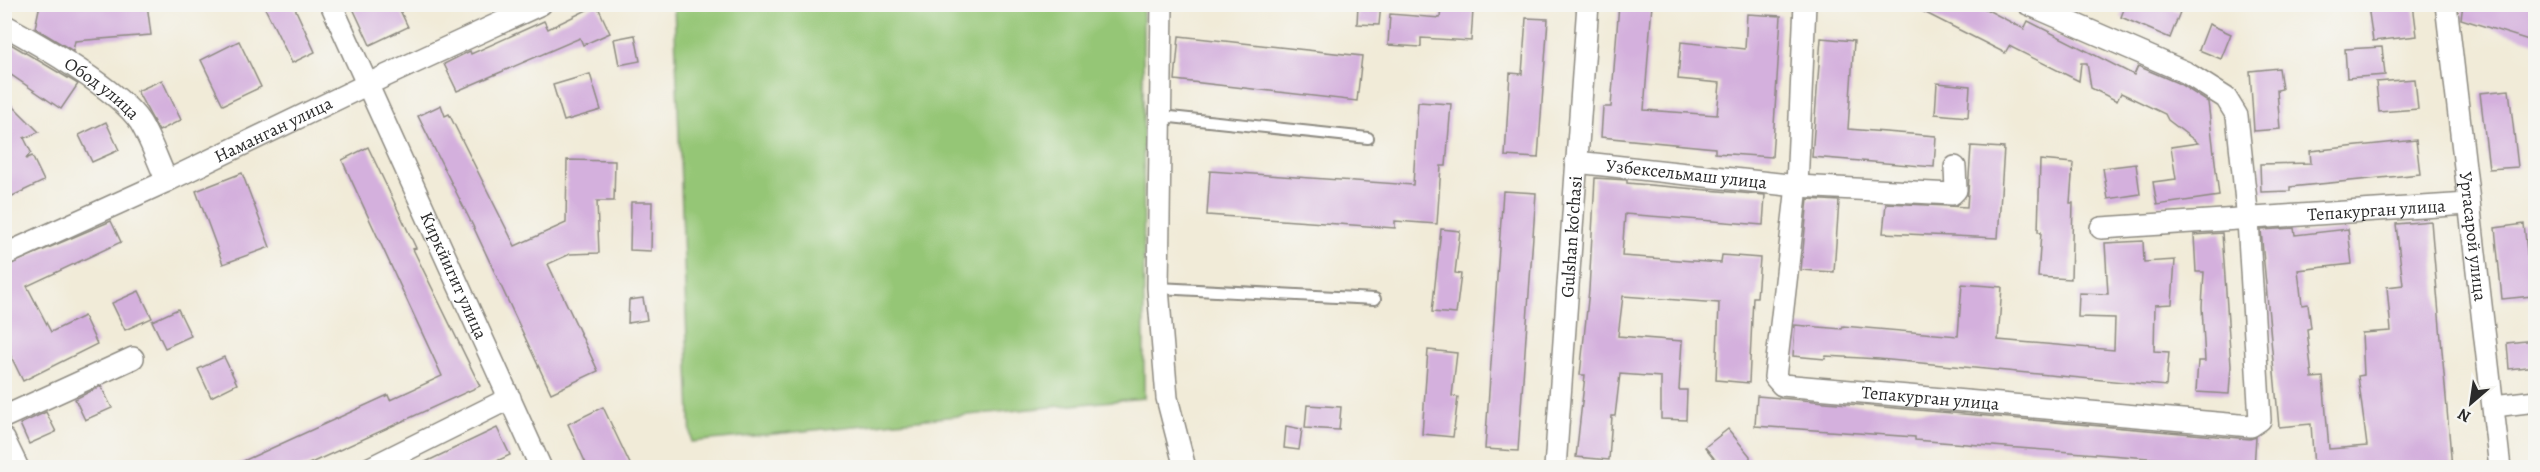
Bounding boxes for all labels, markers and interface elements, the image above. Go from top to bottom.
street label: Обод улица [60,51,146,125]
street label: Наманган улица [210,91,337,168]
street label: Узбексельмаш улица [1604,153,1769,195]
street label: Уртасарой улица [2454,170,2493,303]
street label: Gulshan ko'chasi [1555,175,1588,298]
street label: Тепакурган улица [2307,193,2447,226]
street label: Киркйигит улица [415,208,493,344]
north arrow [2441,373,2501,433]
street label: Тепакурган улица [1860,380,2001,416]
text: N [2453,403,2475,428]

